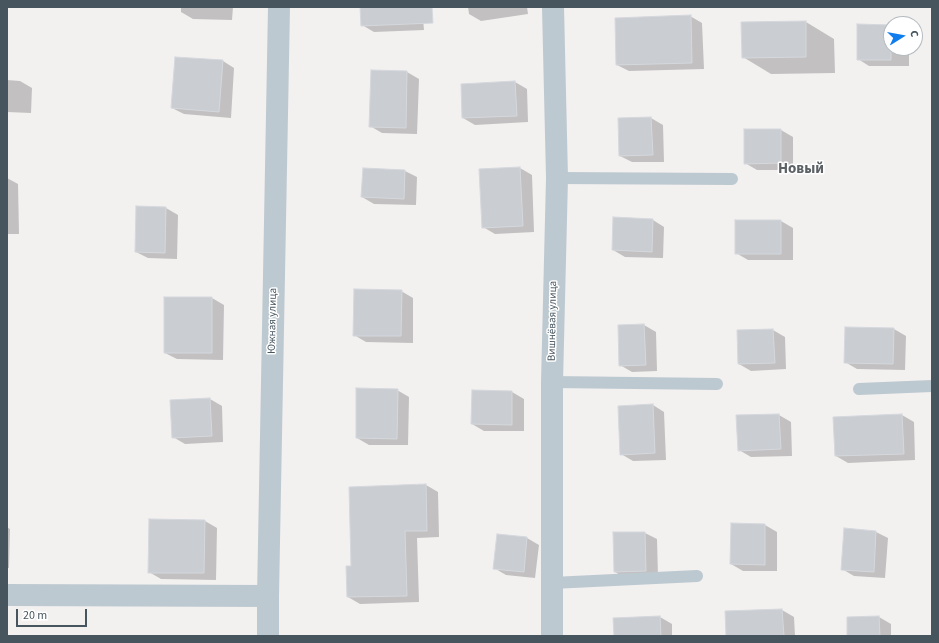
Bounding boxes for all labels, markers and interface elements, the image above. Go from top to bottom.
north arrow [883,16,923,56]
text: С [906,29,922,38]
district label: Новый [778,161,824,179]
street label: Вишнёвая улица [546,281,560,361]
street label: Южная улица [266,288,280,354]
scale bar [18,601,89,627]
text: 20 m [23,607,47,624]

